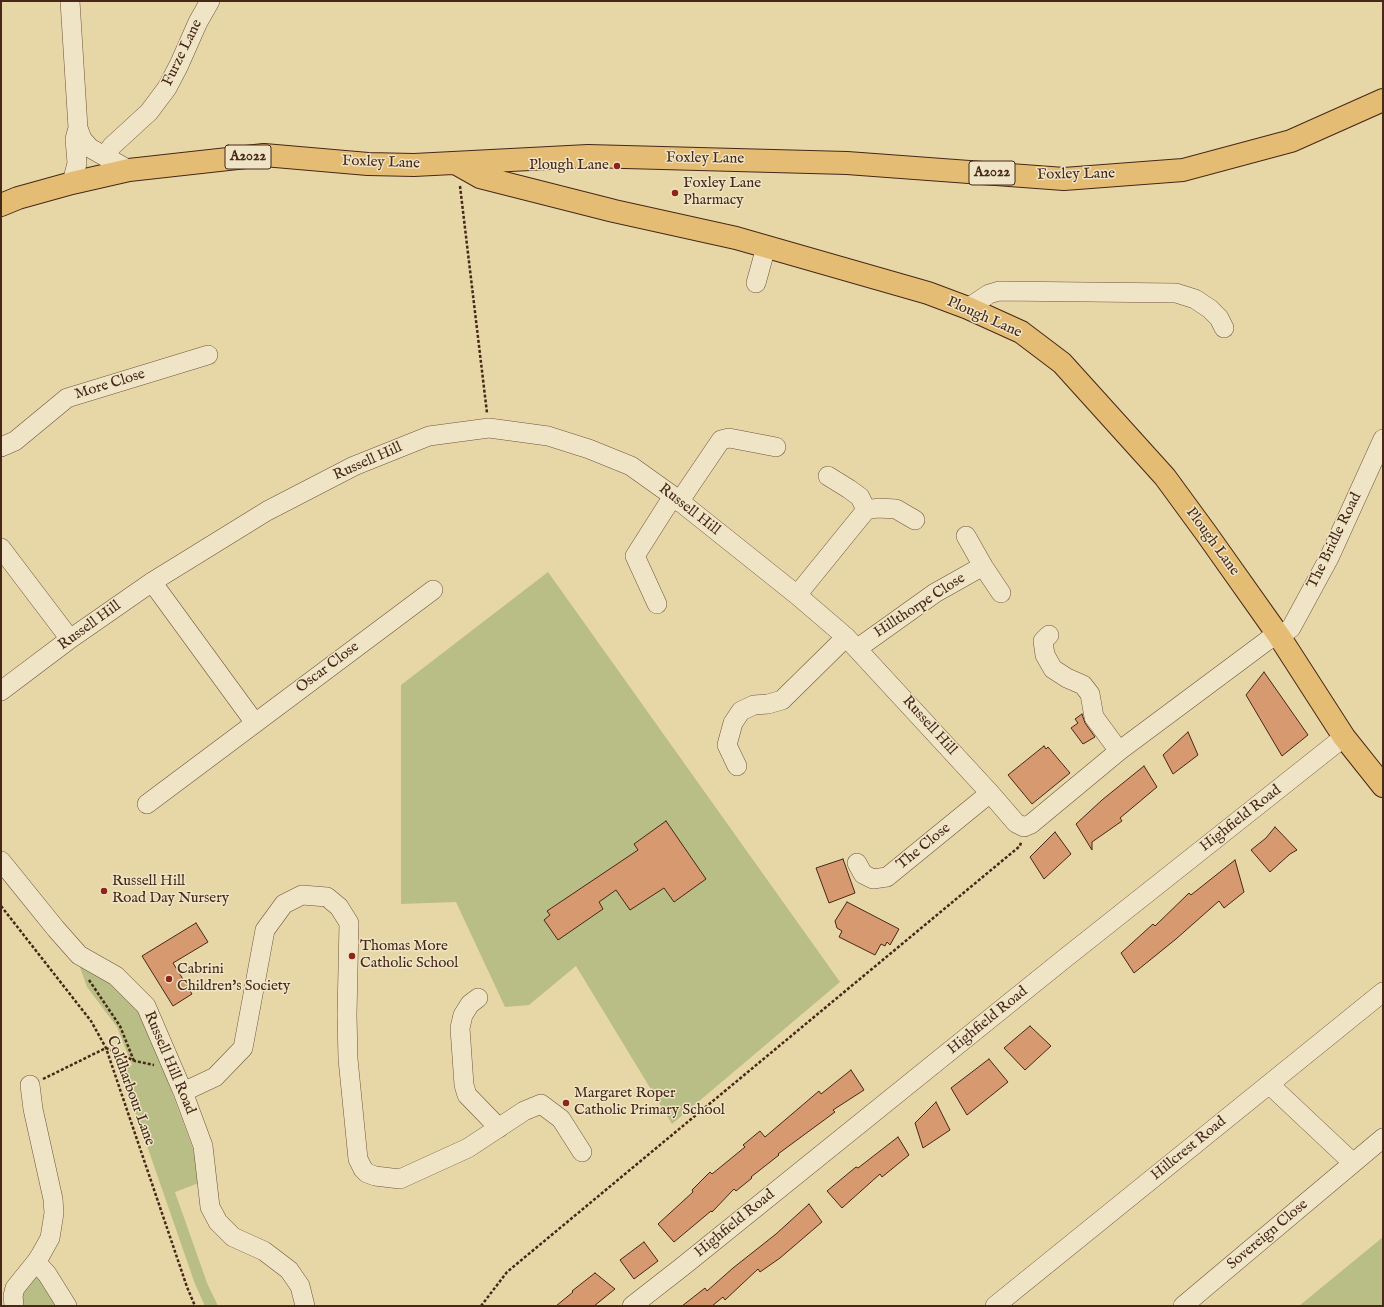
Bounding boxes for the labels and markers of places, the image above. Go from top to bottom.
place label: Plough Lane [529,157,609,175]
marker: Plough Lane [612,161,622,171]
place label: Foxley Lane Pharmacy [683,175,761,210]
marker: Foxley Lane Pharmacy [670,188,680,198]
place label: Russell Hill Road Day Nursery [112,873,229,908]
marker: Russell Hill Road Day Nursery [99,886,109,896]
place label: Thomas More Catholic School [360,938,458,973]
marker: Thomas More Catholic School [347,951,357,961]
place label: Cabrini Children's Society [177,961,290,996]
marker: Cabrini Children's Society [164,974,174,984]
place label: Margaret Roper Catholic Primary School [574,1085,725,1120]
marker: Margaret Roper Catholic Primary School [561,1098,571,1108]

